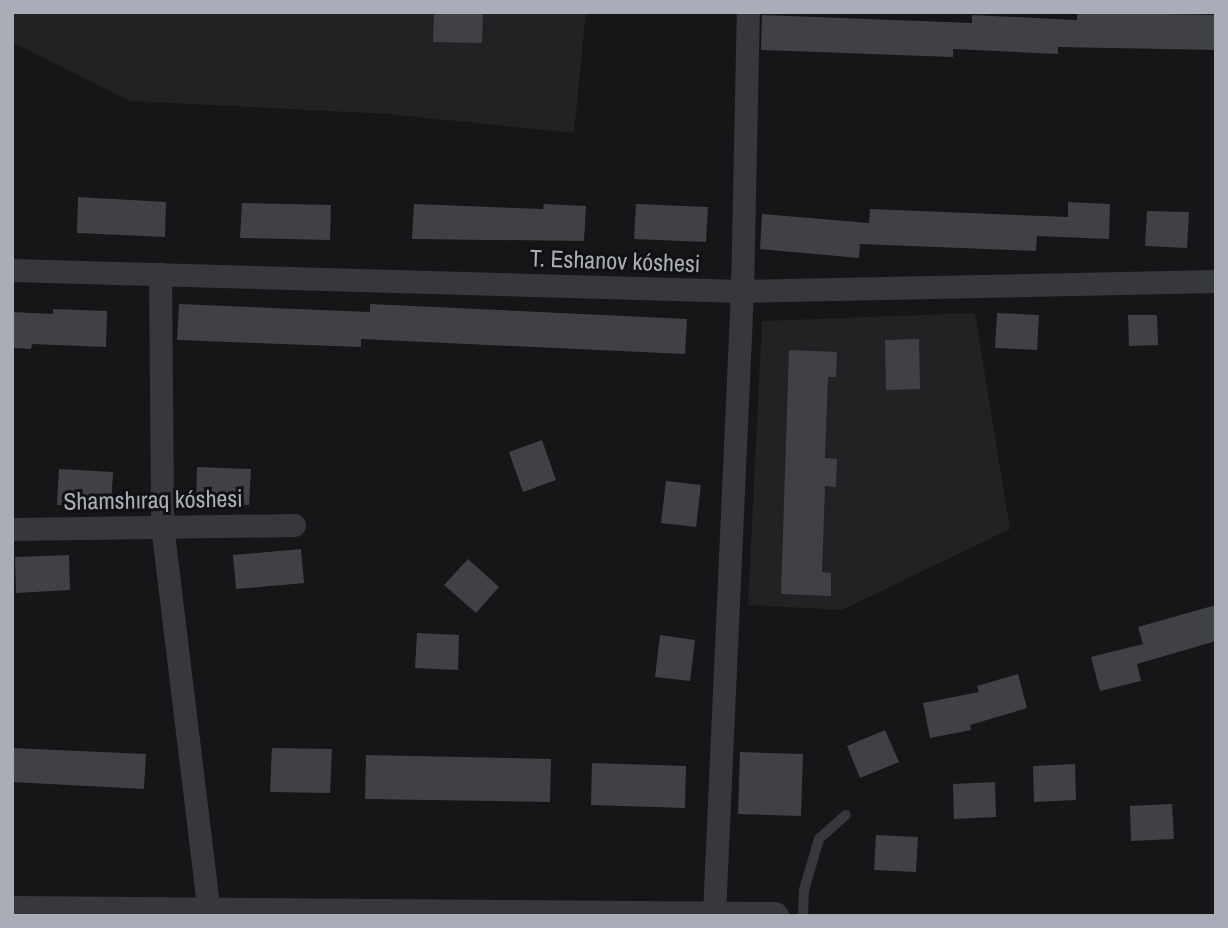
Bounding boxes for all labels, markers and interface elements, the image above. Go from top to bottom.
street label: T. Eshanov kóshesi [529,244,701,278]
street label: Shamshıraq kóshesi [63,484,243,516]

